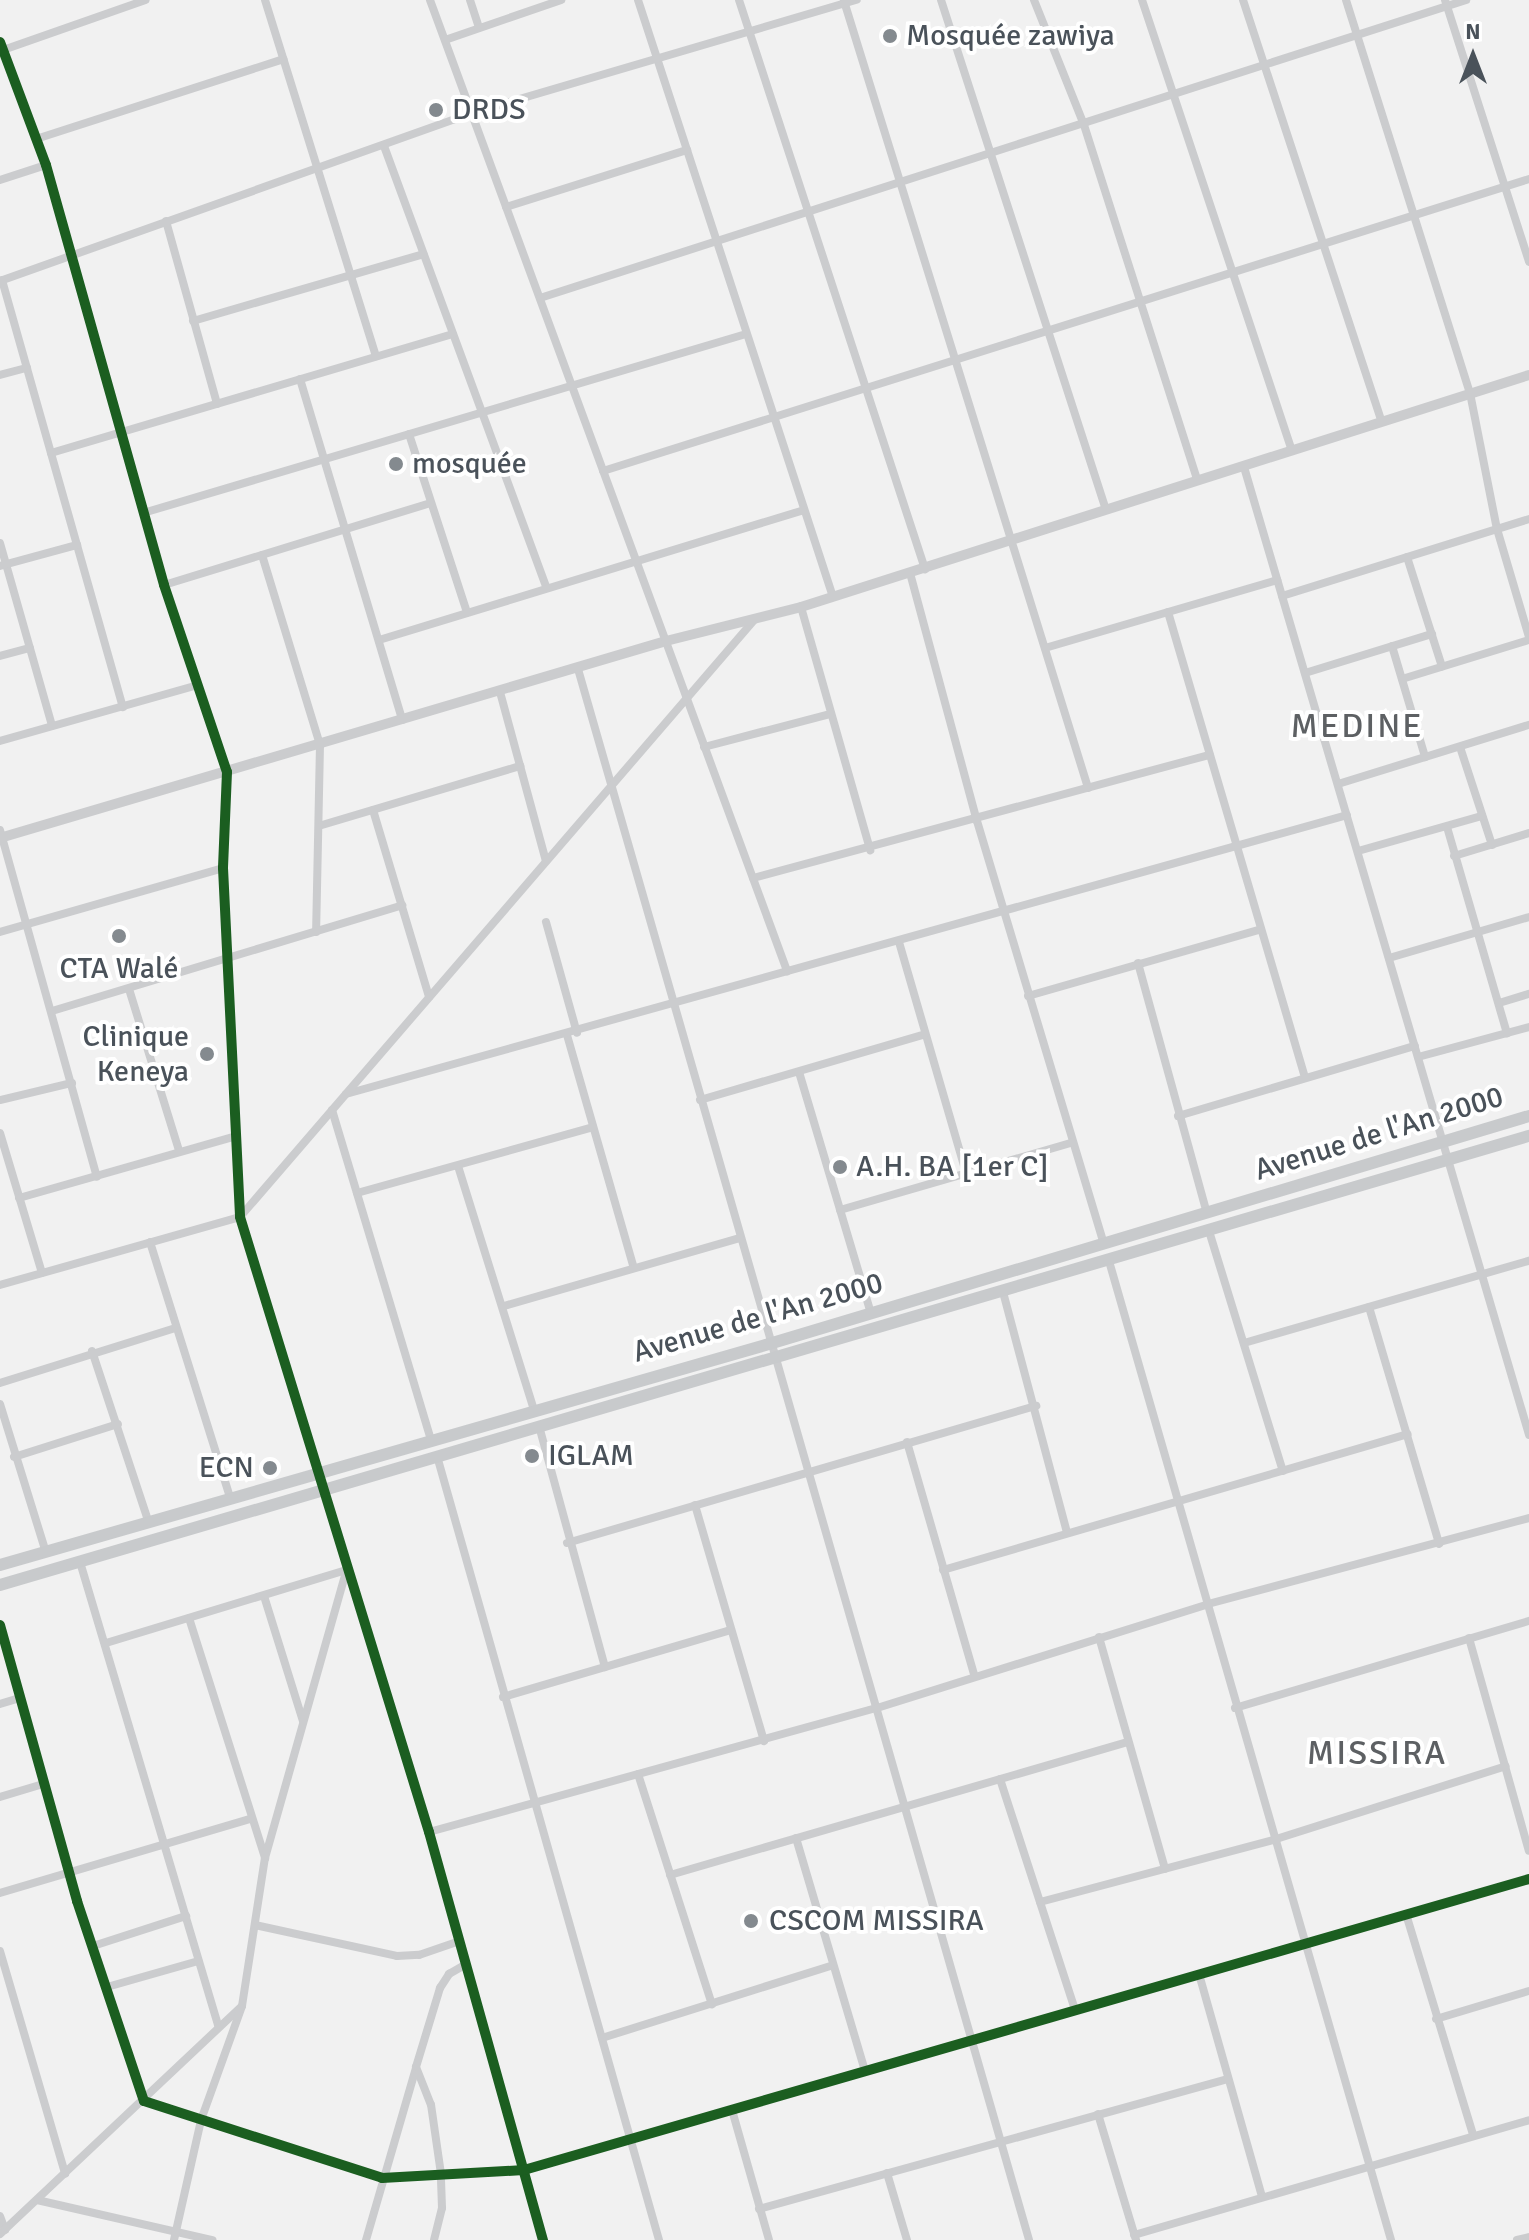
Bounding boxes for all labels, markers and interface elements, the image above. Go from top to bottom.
north arrow [1433,16,1513,96]
place label: Mosquée zawiya [906,18,1115,54]
text: N [1465,18,1481,45]
marker: Mosquée zawiya [881,27,899,45]
place label: DRDS [452,92,526,128]
marker: DRDS [427,101,445,119]
place label: mosquée [412,446,527,482]
marker: mosquée [387,455,405,473]
district label: MEDINE [1290,707,1424,747]
marker: CTA Walé [108,925,130,947]
place label: CTA Walé [59,951,179,987]
place label: Clinique Keneya [82,1019,189,1090]
marker: Clinique Keneya [196,1043,218,1065]
street label: Avenue de l'An 2000 [1250,1079,1508,1189]
place label: A.H. BA [1er C] [856,1149,1049,1185]
marker: A.H. BA [1er C] [831,1158,849,1176]
street label: Avenue de l'An 2000 [629,1265,887,1371]
place label: IGLAM [548,1438,634,1474]
marker: IGLAM [523,1447,541,1465]
place label: ECN [199,1450,254,1486]
marker: ECN [261,1459,279,1477]
district label: MISSIRA [1307,1734,1447,1774]
place label: CSCOM MISSIRA [769,1903,984,1939]
marker: CSCOM MISSIRA [740,1910,762,1932]

